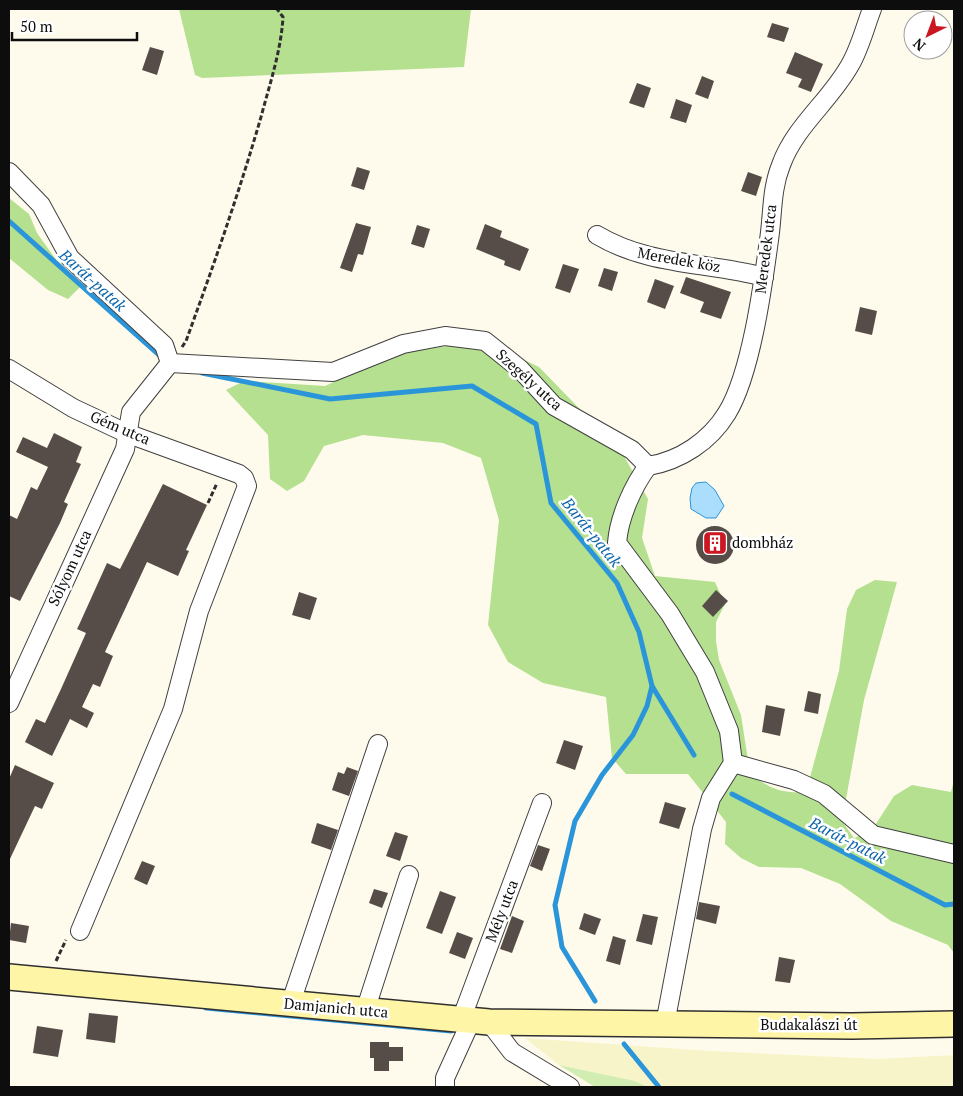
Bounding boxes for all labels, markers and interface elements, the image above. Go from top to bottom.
scale bar [12,10,138,42]
north arrow [903,10,953,60]
text: 50 m [20,16,53,36]
text: N [908,34,929,56]
street label: Meredek utca [750,203,780,295]
street label: Meredek köz [636,242,722,276]
water label: Barát-patak [54,243,132,316]
street label: Szegély utca [492,344,567,415]
street label: Gém utca [87,406,154,449]
water label: Barát-patak [557,492,627,572]
street label: Sólyom utca [43,526,96,609]
building icon: dombház [702,530,728,556]
place label: dombház [732,532,793,552]
water label: Barát-patak [805,811,890,869]
street label: Mély utca [480,876,522,945]
street label: Damjanich utca [283,992,389,1022]
street label: Budakalászi út [760,1014,858,1034]

